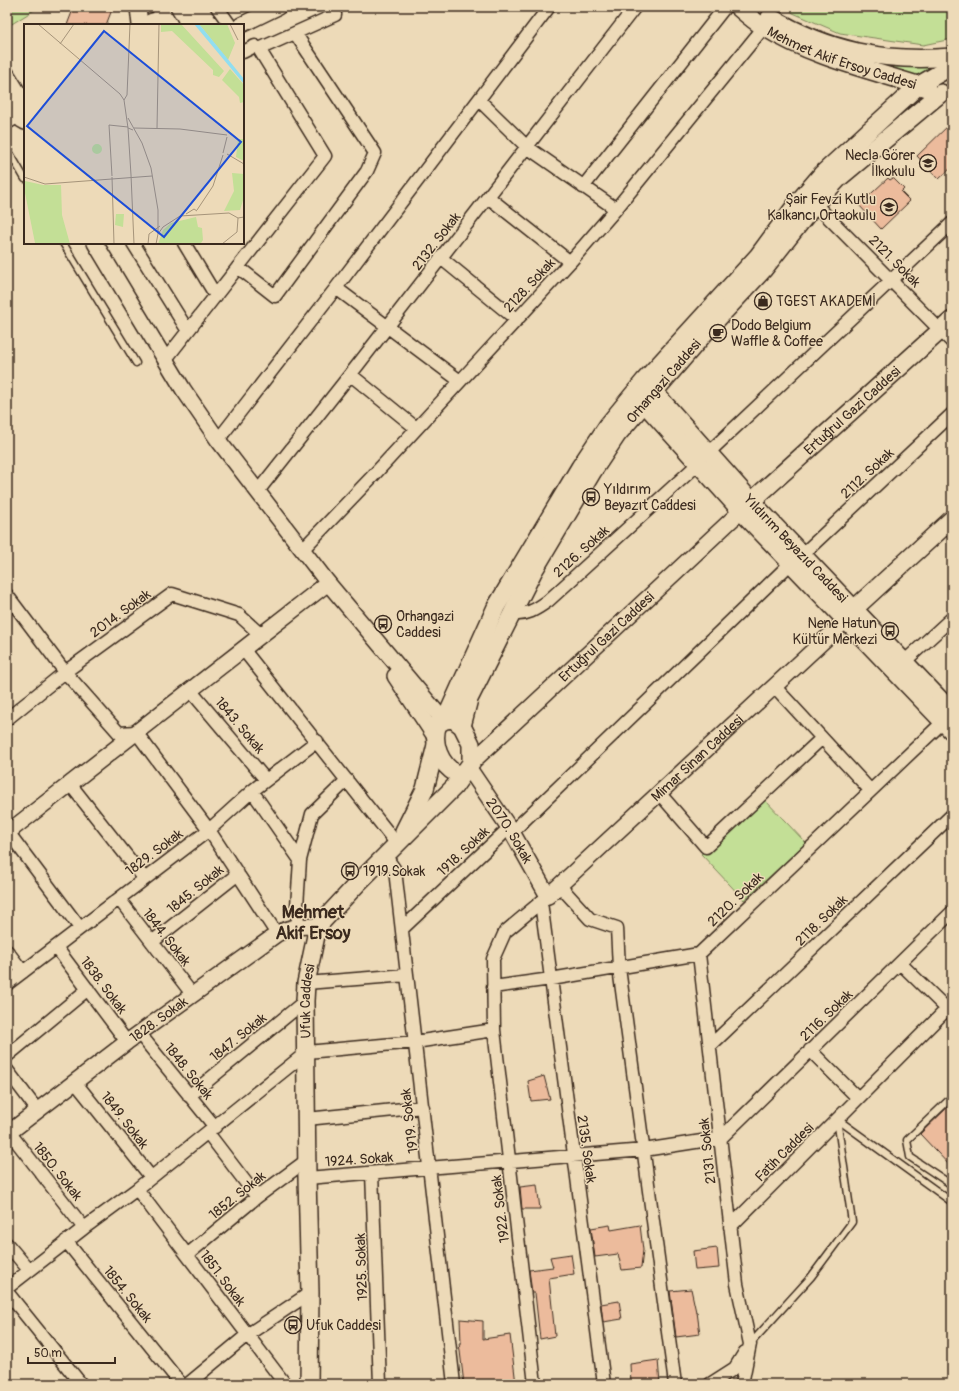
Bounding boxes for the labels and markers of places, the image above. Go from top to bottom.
place label: Necla Görer İlkokulu [845,147,915,180]
school or university icon: Necla Görer İlkokulu [918,153,938,173]
place label: Şair Fevzi Kutlu Kalkancı Ortaokulu [767,191,876,224]
school or university icon: Şair Fevzi Kutlu Kalkancı Ortaokulu [879,197,899,217]
shop icon: TGEST AKADEMİ [753,291,773,311]
place label: TGEST AKADEMİ [776,293,876,310]
place label: Dodo Belgium Waffle & Coffee [731,317,823,350]
cafe icon: Dodo Belgium Waffle & Coffee [708,323,728,343]
place label: Yıldırım Beyazıt Caddesi [603,481,696,514]
bus stop icon: Yıldırım Beyazıt Caddesi [581,487,601,507]
place label: Orhangazi Caddesi [396,608,454,641]
bus stop icon: Orhangazi Caddesi [373,614,393,634]
place label: Nene Hatun Kültür Merkezi [793,615,878,648]
bus stop icon: Nene Hatun Kültür Merkezi [880,621,900,641]
bus stop icon: 1919.Sokak [340,861,360,881]
place label: 1919.Sokak [363,863,425,880]
bus stop icon: Ufuk Caddesi [283,1315,303,1335]
place label: Ufuk Caddesi [306,1317,381,1334]

